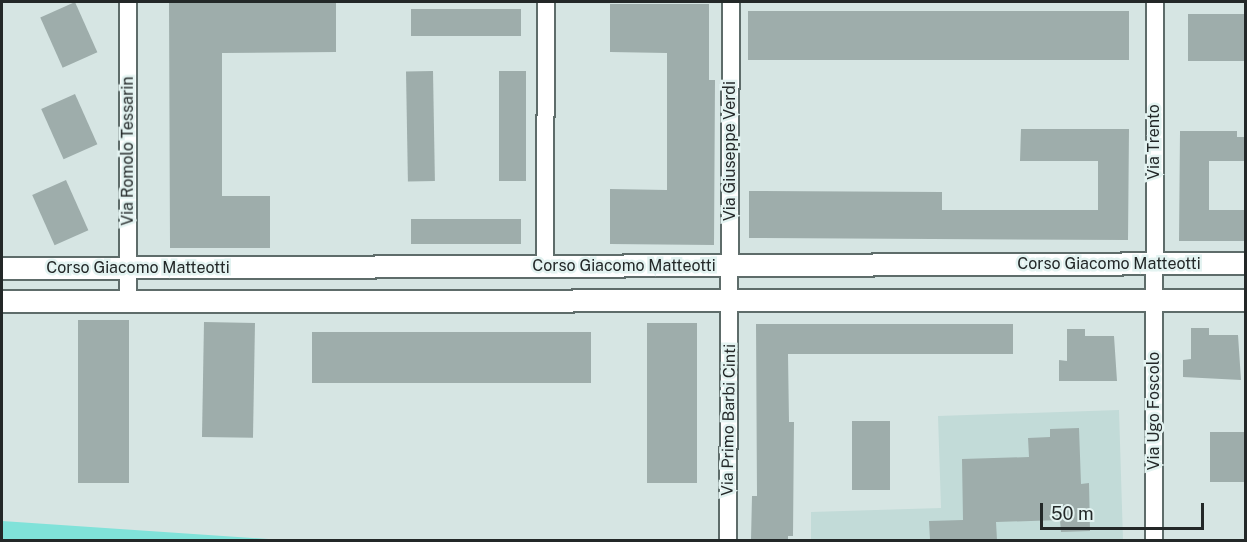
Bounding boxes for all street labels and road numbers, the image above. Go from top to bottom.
street label: Via Romolo Tessarin [118,76,138,226]
street label: Via Giuseppe Verdi [720,81,740,221]
street label: Via Trento [1144,104,1164,180]
street label: Corso Giacomo Matteotti [1017,254,1201,274]
street label: Corso Giacomo Matteotti [532,256,716,276]
street label: Corso Giacomo Matteotti [46,258,230,278]
street label: Via Primo Barbi Cinti [718,344,740,496]
street label: Via Ugo Foscolo [1144,352,1164,470]

